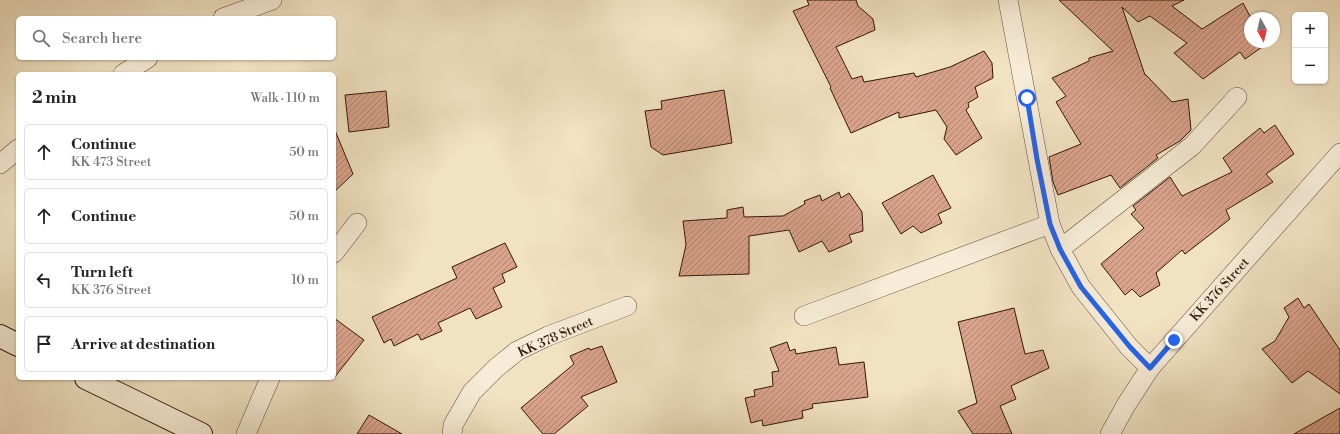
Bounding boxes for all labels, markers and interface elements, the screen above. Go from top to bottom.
north arrow [1244,12,1280,48]
map controls [1292,12,1328,84]
button: + [1292,12,1328,48]
search box [16,16,336,60]
icon: search [30,27,52,49]
text: Search here [62,29,142,48]
button: − [1292,48,1328,84]
text: 2 min [32,87,77,109]
route start [1018,89,1036,107]
text: Walk · 110 m [250,90,320,106]
text: Continue [71,135,136,154]
icon: ahead [33,141,55,163]
text: 50 m [289,144,319,160]
text: KK 473 Street [71,154,151,170]
icon: ahead [33,205,55,227]
text: Continue [71,207,136,226]
text: 50 m [289,208,319,224]
street label: KK 376 Street [1187,254,1253,325]
text: Turn left [71,263,133,282]
icon: left [33,269,55,291]
text: 10 m [291,272,319,288]
text: KK 376 Street [71,282,152,298]
street label: KK 378 Street [515,313,596,361]
route end [1165,331,1183,349]
icon: arrive [33,333,55,355]
text: Arrive at destination [71,335,215,354]

